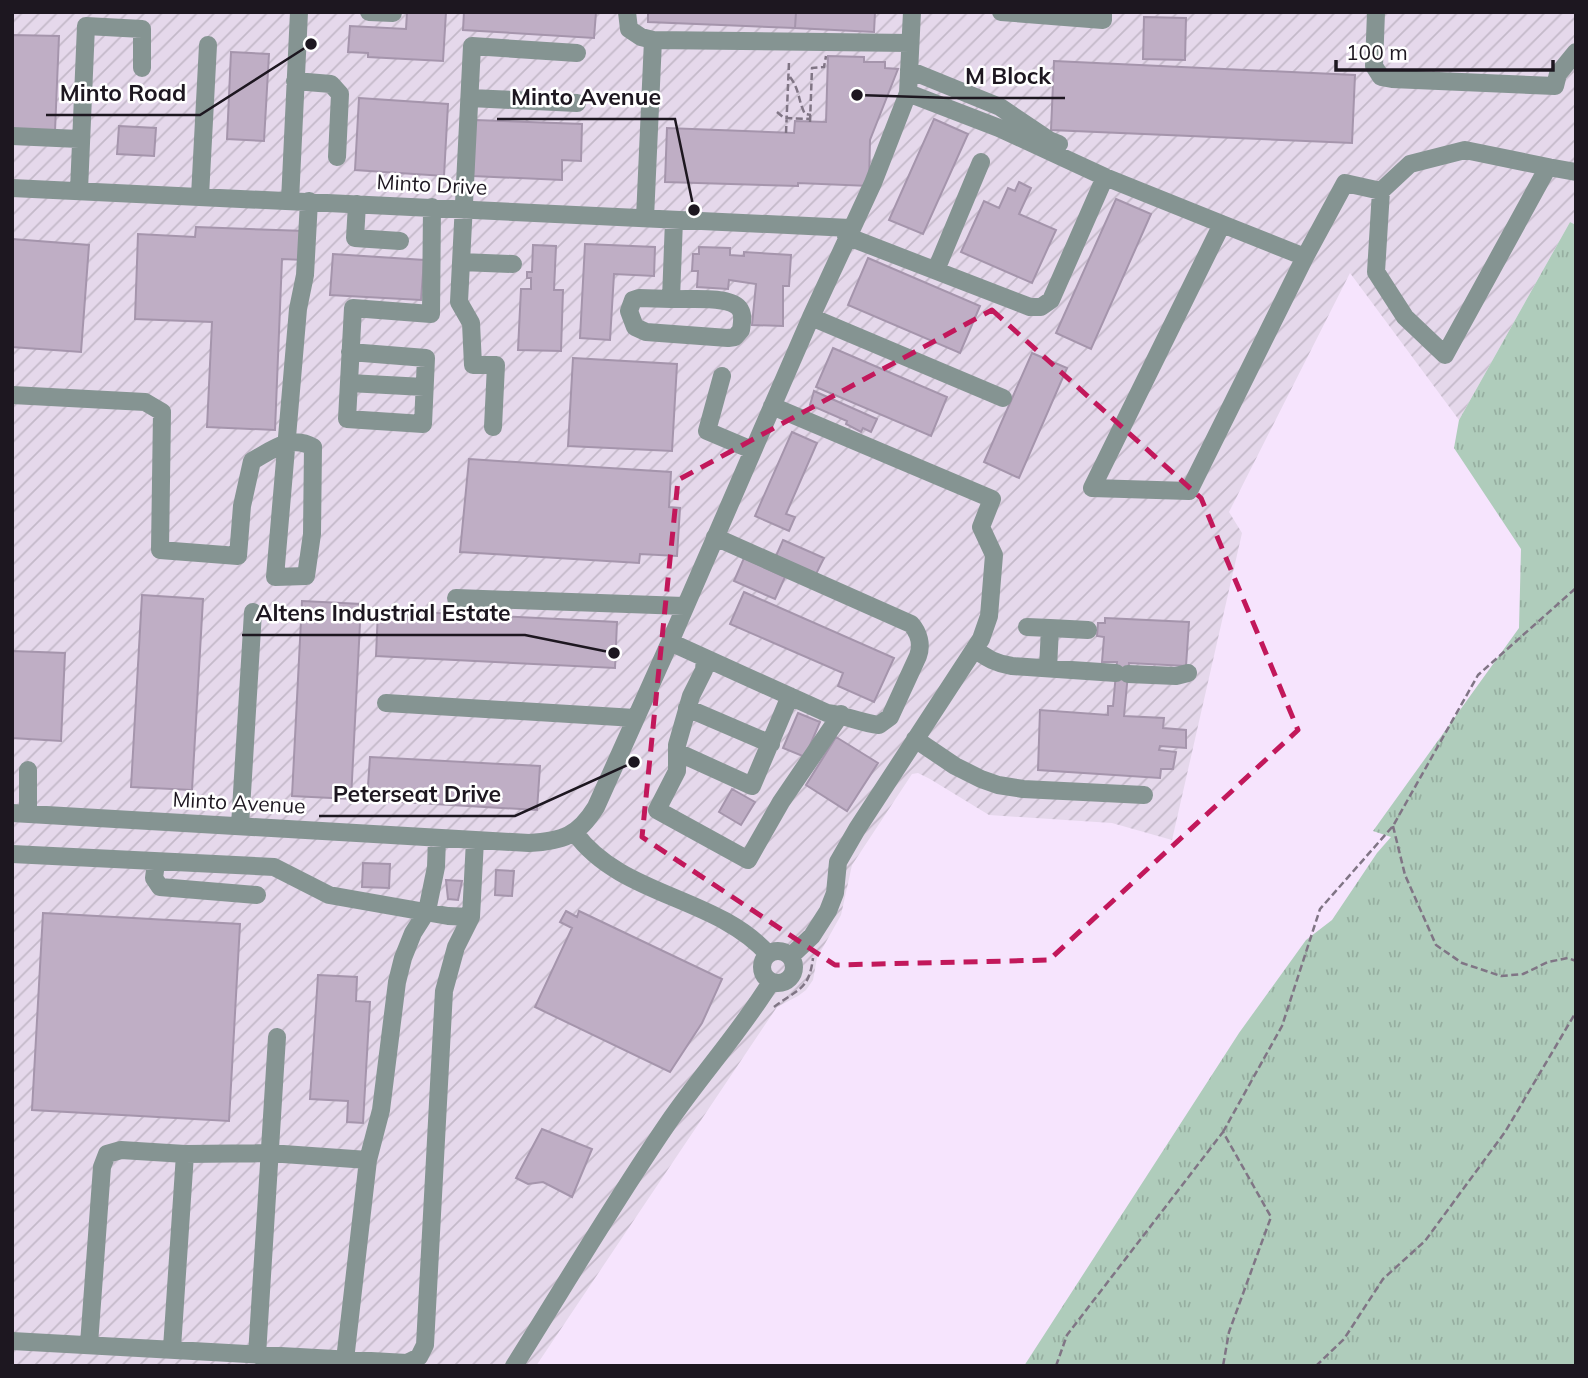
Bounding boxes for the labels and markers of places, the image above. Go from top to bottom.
callout: M Block [951,54,1065,98]
callout: Minto Road [46,71,200,115]
callout: Minto Avenue [497,75,675,119]
callout: Altens Industrial Estate [242,591,525,635]
callout: Peterseat Drive [319,772,515,816]

